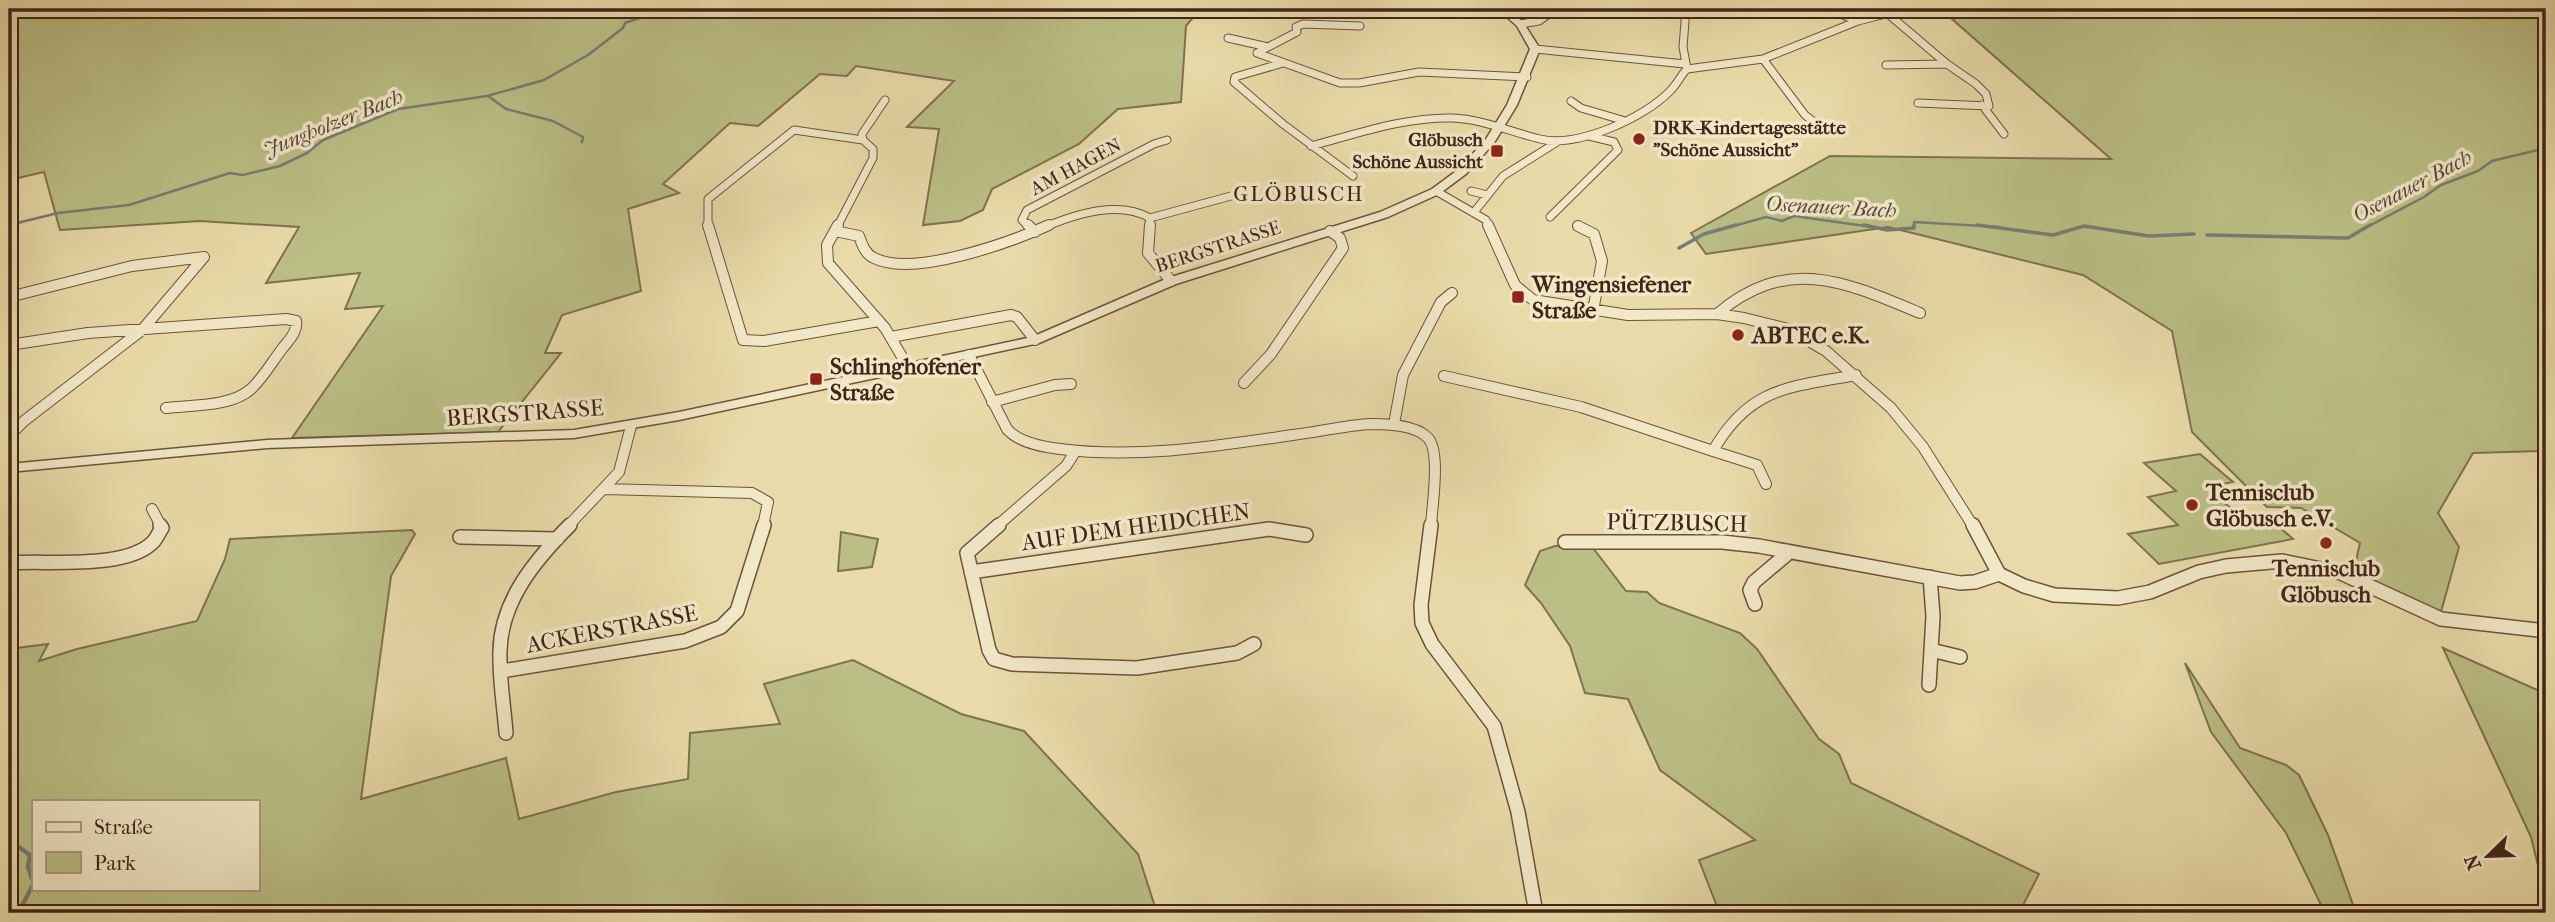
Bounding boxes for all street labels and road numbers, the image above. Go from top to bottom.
street label: AM HAGEN [1026,134,1126,201]
street label: BERGSTRASSE [1153,216,1284,278]
street label: BERGSTRASSE [445,394,605,432]
street label: AUF DEM HEIDCHEN [1019,498,1252,557]
street label: PÜTZBUSCH [1606,508,1748,538]
street label: ACKERSTRASSE [523,599,700,659]

